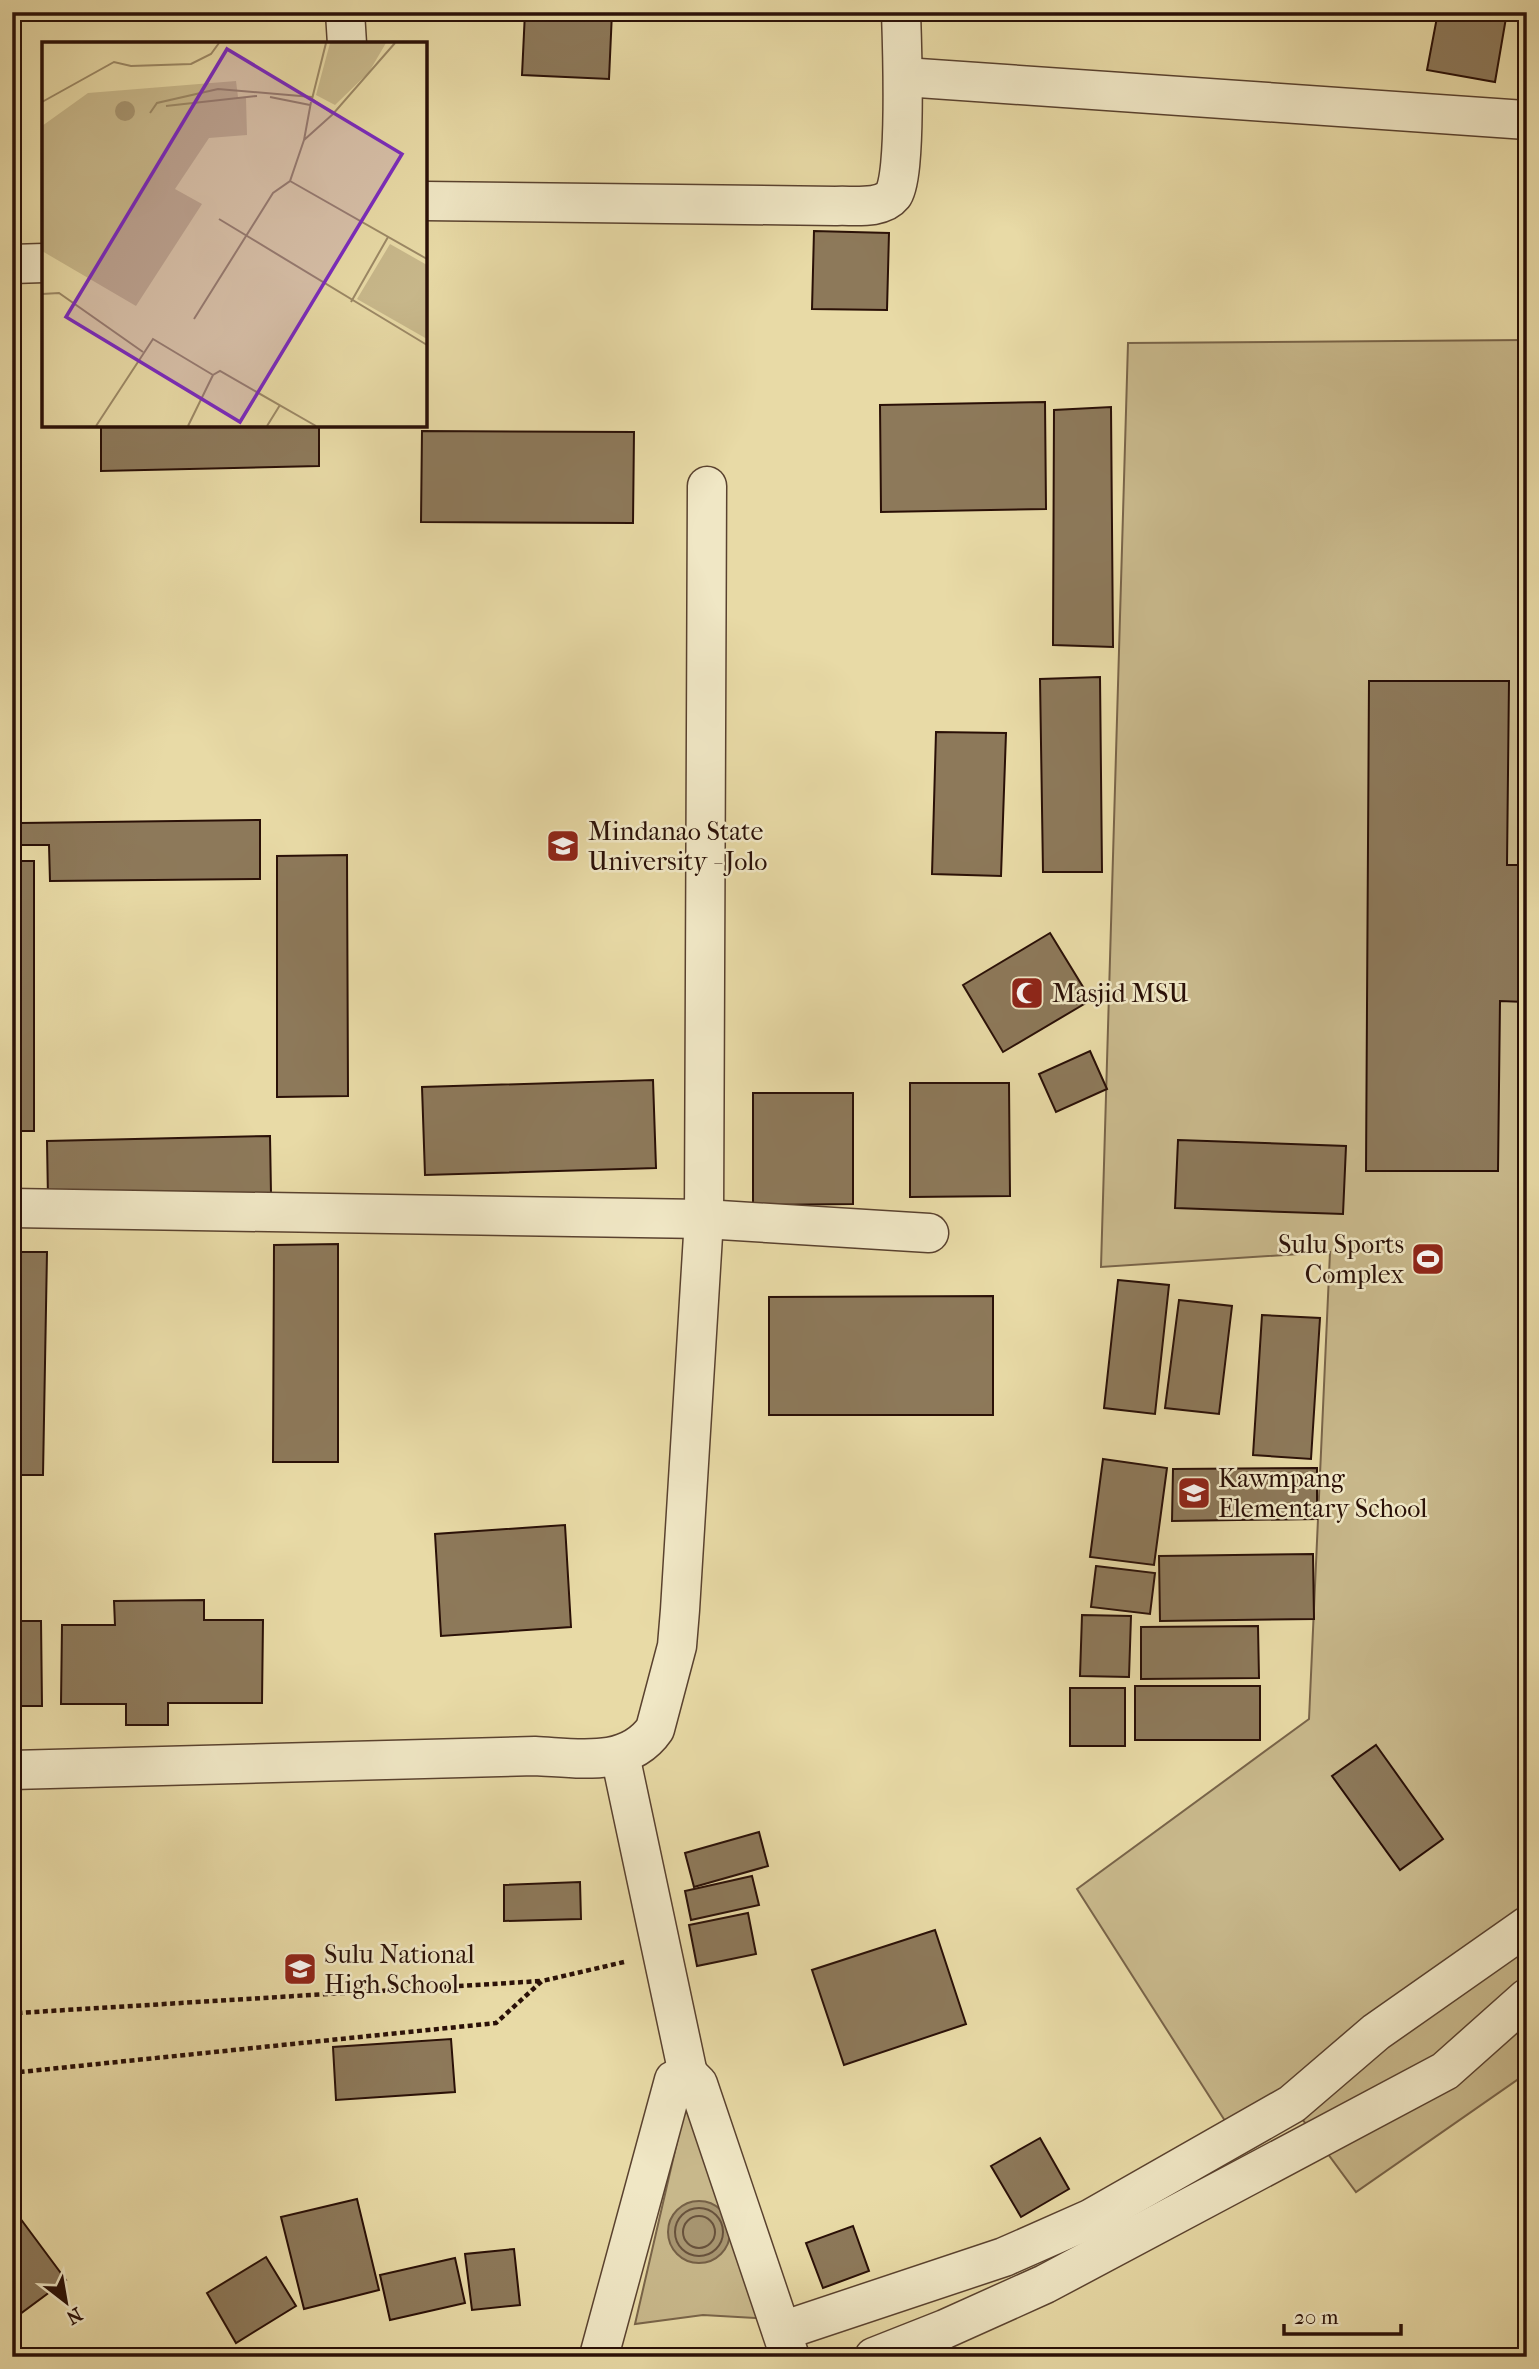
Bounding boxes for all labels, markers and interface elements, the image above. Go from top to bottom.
inset map [42,42,427,427]
place label: Mindanao State University - Jolo [588,816,768,877]
school or university icon: Mindanao State University - Jolo [544,827,582,865]
mosque icon: Masjid MSU [1008,974,1046,1012]
place label: Masjid MSU [1052,978,1189,1009]
place label: Sulu Sports Complex [1278,1229,1404,1290]
sports icon: Sulu Sports Complex [1409,1240,1447,1278]
place label: Kawmpang Elementary School [1218,1463,1427,1524]
school or university icon: Kawmpang Elementary School [1175,1474,1213,1512]
place label: Sulu National High School [324,1939,475,2000]
school or university icon: Sulu National High School [281,1950,319,1988]
north arrow [32,2268,102,2338]
scale bar [1284,2292,1401,2336]
text: N [62,2303,86,2329]
text: 20 m [1294,2305,1339,2329]

